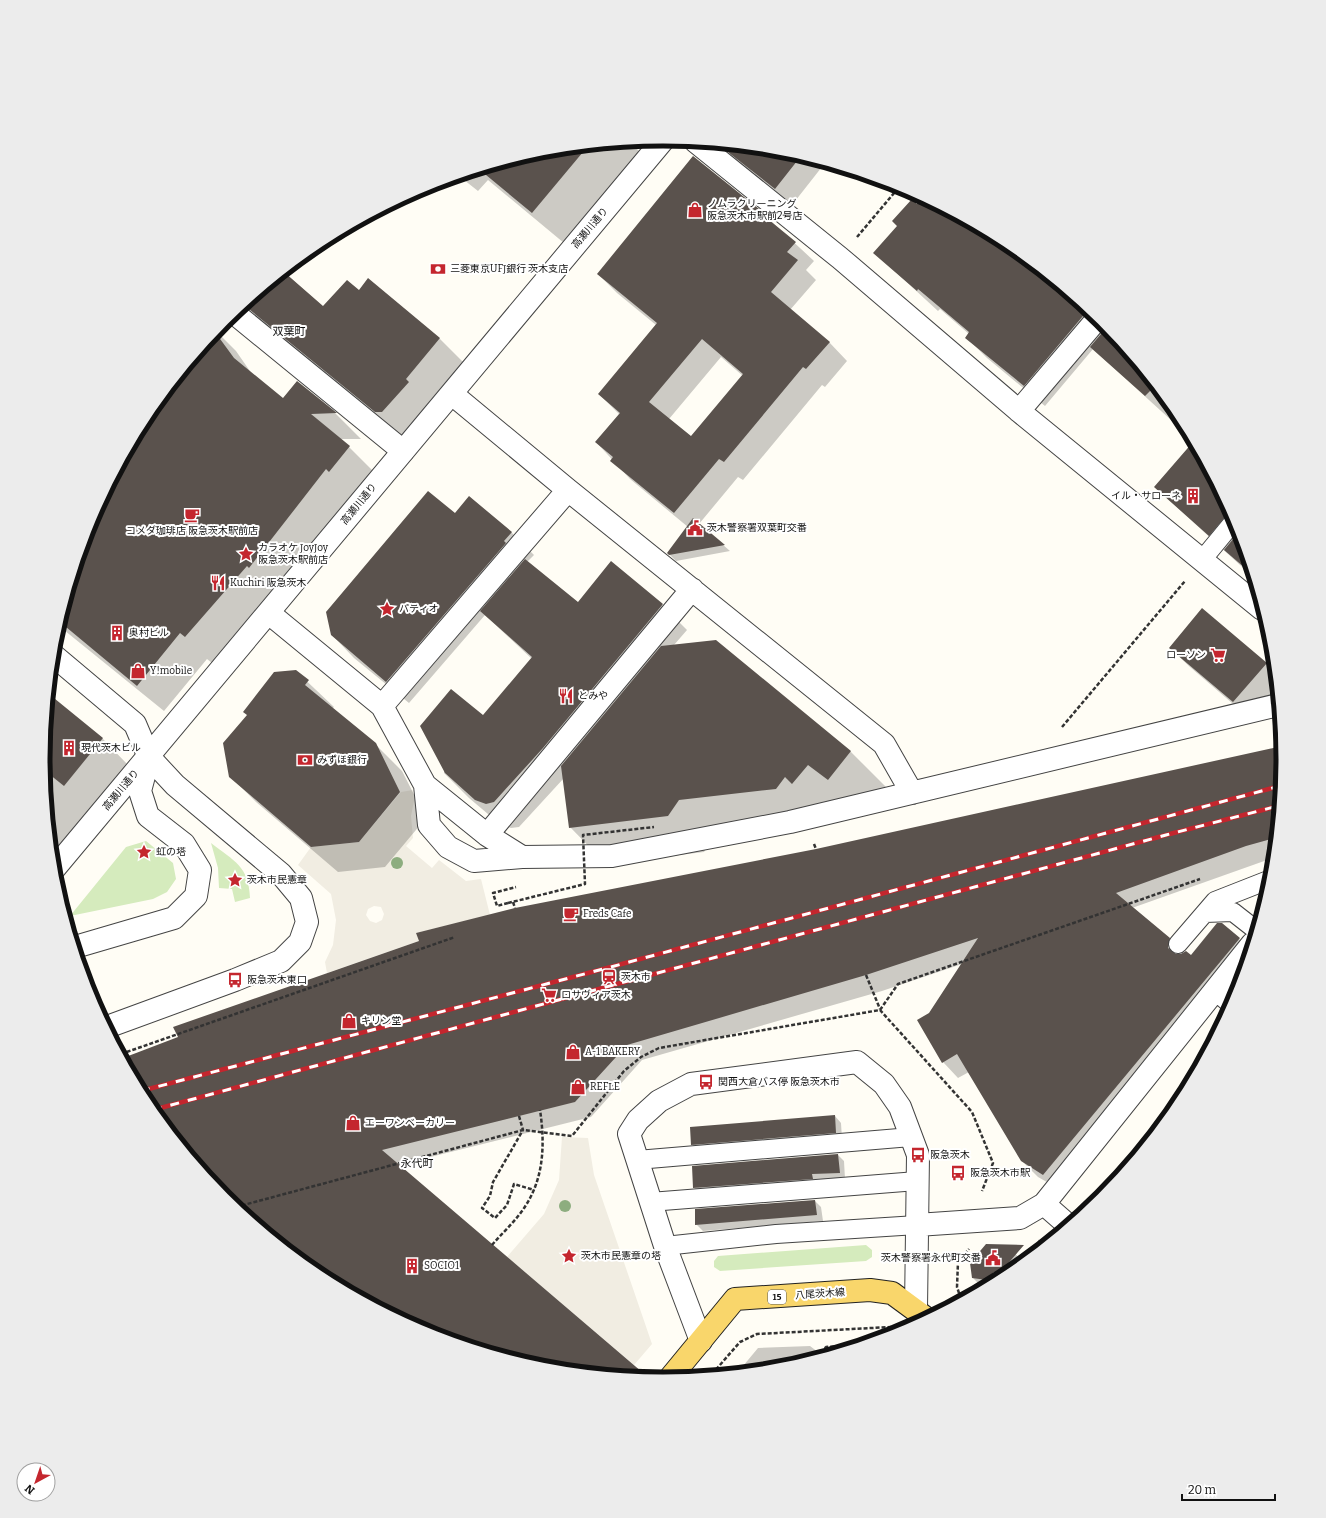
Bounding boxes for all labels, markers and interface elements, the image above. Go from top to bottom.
place label: ノムラクリーニング 阪急茨木市駅前2号店 [707,198,802,222]
shop icon: ノムラクリーニング 阪急茨木市駅前2号店 [686,201,704,219]
street label: 高瀬川通り [569,205,611,251]
bank icon: 三菱東京UFJ銀行 茨木支店 [429,260,447,278]
place label: 三菱東京UFJ銀行 茨木支店 [450,263,568,275]
district label: 双葉町 [273,325,306,338]
street label: 高瀬川通り [339,481,379,527]
building icon: イル・サローネ [1184,487,1202,505]
place label: イル・サローネ [1111,490,1181,502]
cafe icon: コメダ珈琲店 阪急茨木駅前店 [183,506,201,524]
public building icon: 茨木警察署双葉町交番 [686,519,704,537]
place label: 茨木警察署双葉町交番 [707,522,807,534]
place label: コメダ珈琲店 阪急茨木駅前店 [126,525,258,537]
place label: カラオケ JoyJoy 阪急茨木駅前店 [258,542,329,566]
place icon: カラオケ JoyJoy 阪急茨木駅前店 [237,545,255,563]
restaurant icon: Kuchiri 阪急茨木 [209,574,227,592]
place label: Kuchiri 阪急茨木 [230,577,306,589]
place icon: パティオ [378,600,396,618]
place label: パティオ [399,603,438,615]
building icon: 奥村ビル [108,624,126,642]
place label: 奥村ビル [129,627,169,639]
supermarket icon: ローソン [1209,646,1227,664]
place label: ローソン [1166,649,1206,661]
shop icon: Y!mobile [129,662,147,680]
place label: Y!mobile [150,665,192,677]
restaurant icon: とみや [557,687,575,705]
place label: とみや [578,690,608,702]
building icon: 現代茨木ビル [60,739,78,757]
place label: 現代茨木ビル [81,742,141,754]
bank icon: みずほ銀行 [296,751,314,769]
place label: みずほ銀行 [317,754,367,766]
street label: 高瀬川通り [100,767,142,813]
place icon: 虹の塔 [135,843,153,861]
place label: 虹の塔 [156,846,186,858]
place icon: 茨木市民憲章 [226,871,244,889]
place label: 茨木市民憲章 [247,874,307,886]
cafe icon: Freds Cafe [562,905,580,923]
place label: Freds Cafe [583,908,631,920]
station icon: 茨木市 [600,968,618,986]
bus stop icon: 阪急茨木東口 [226,971,244,989]
place label: 茨木市 [621,971,651,983]
place label: 阪急茨木東口 [247,974,307,986]
supermarket icon: ロサヴィア茨木 [540,986,558,1004]
place label: ロサヴィア茨木 [561,989,631,1001]
shop icon: キリン堂 [340,1012,358,1030]
place label: キリン堂 [361,1015,401,1027]
shop icon: A-1 BAKERY [564,1043,582,1061]
place label: A-1 BAKERY [585,1046,641,1058]
bus stop icon: 関西大倉バス停 阪急茨木市 [697,1073,715,1091]
place label: 関西大倉バス停 阪急茨木市 [718,1076,840,1088]
shop icon: REFLE [569,1078,587,1096]
place label: REFLE [590,1081,620,1093]
shop icon: エーワンベーカリー [344,1114,362,1132]
place label: エーワンベーカリー [365,1117,455,1129]
bus stop icon: 阪急茨木 [909,1146,927,1164]
place label: 阪急茨木 [930,1149,970,1161]
district label: 永代町 [401,1157,434,1170]
bus stop icon: 阪急茨木市駅 [949,1164,967,1182]
place label: 阪急茨木市駅 [970,1167,1031,1179]
place icon: 茨木市民憲章の塔 [560,1247,578,1265]
public building icon: 茨木警察署永代町交番 [984,1249,1002,1267]
place label: 茨木市民憲章の塔 [581,1250,661,1262]
place label: 茨木警察署永代町交番 [881,1252,981,1264]
building icon: SOCIO1 [403,1257,421,1275]
place label: SOCIO1 [424,1260,459,1272]
street label: 八尾茨木線 [795,1286,845,1302]
road number: 15 [768,1290,786,1304]
north arrow [16,1462,56,1502]
scale bar [1182,1476,1275,1502]
text: N [22,1481,37,1497]
text: 20 m [1188,1483,1217,1497]

